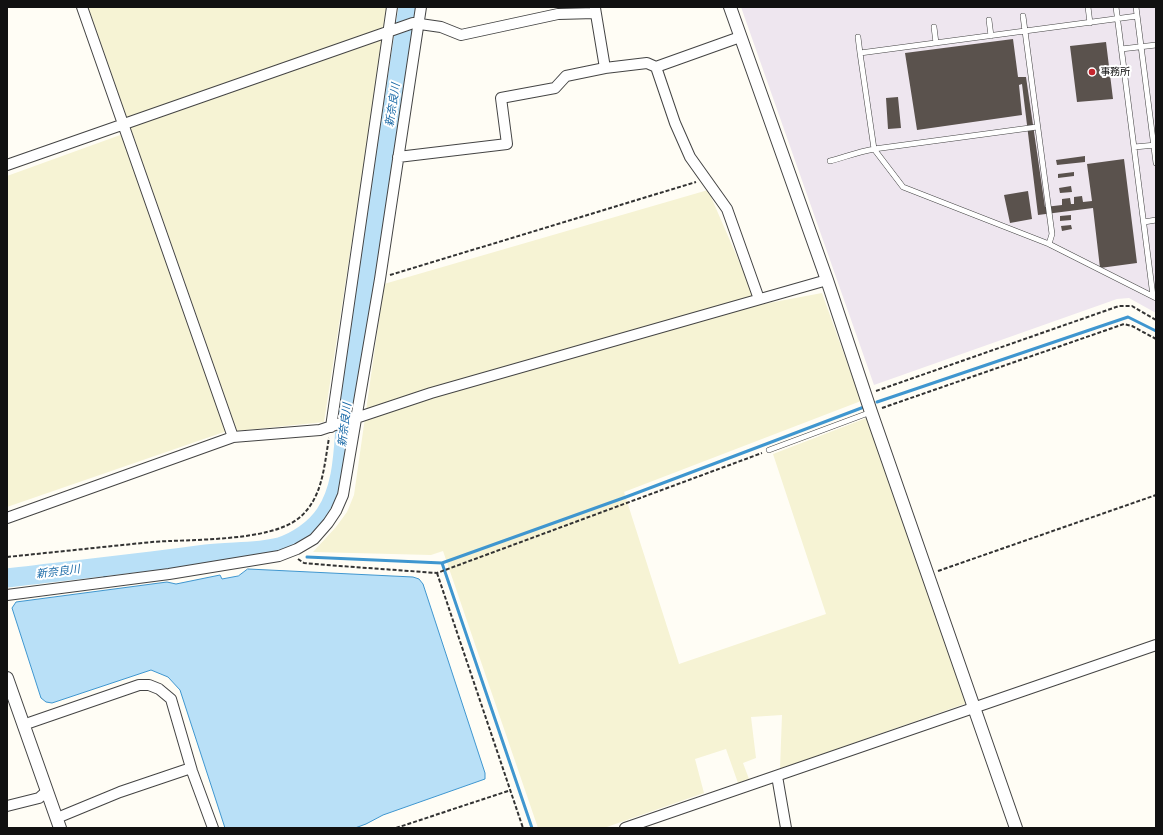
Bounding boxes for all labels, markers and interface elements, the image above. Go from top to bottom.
place label: 事務所 [1100,66,1130,78]
marker: 事務所 [1087,67,1097,77]
water label: 新奈良川 [383,82,403,128]
water label: 新奈良川 [336,402,354,448]
water label: 新奈良川 [35,563,81,581]

